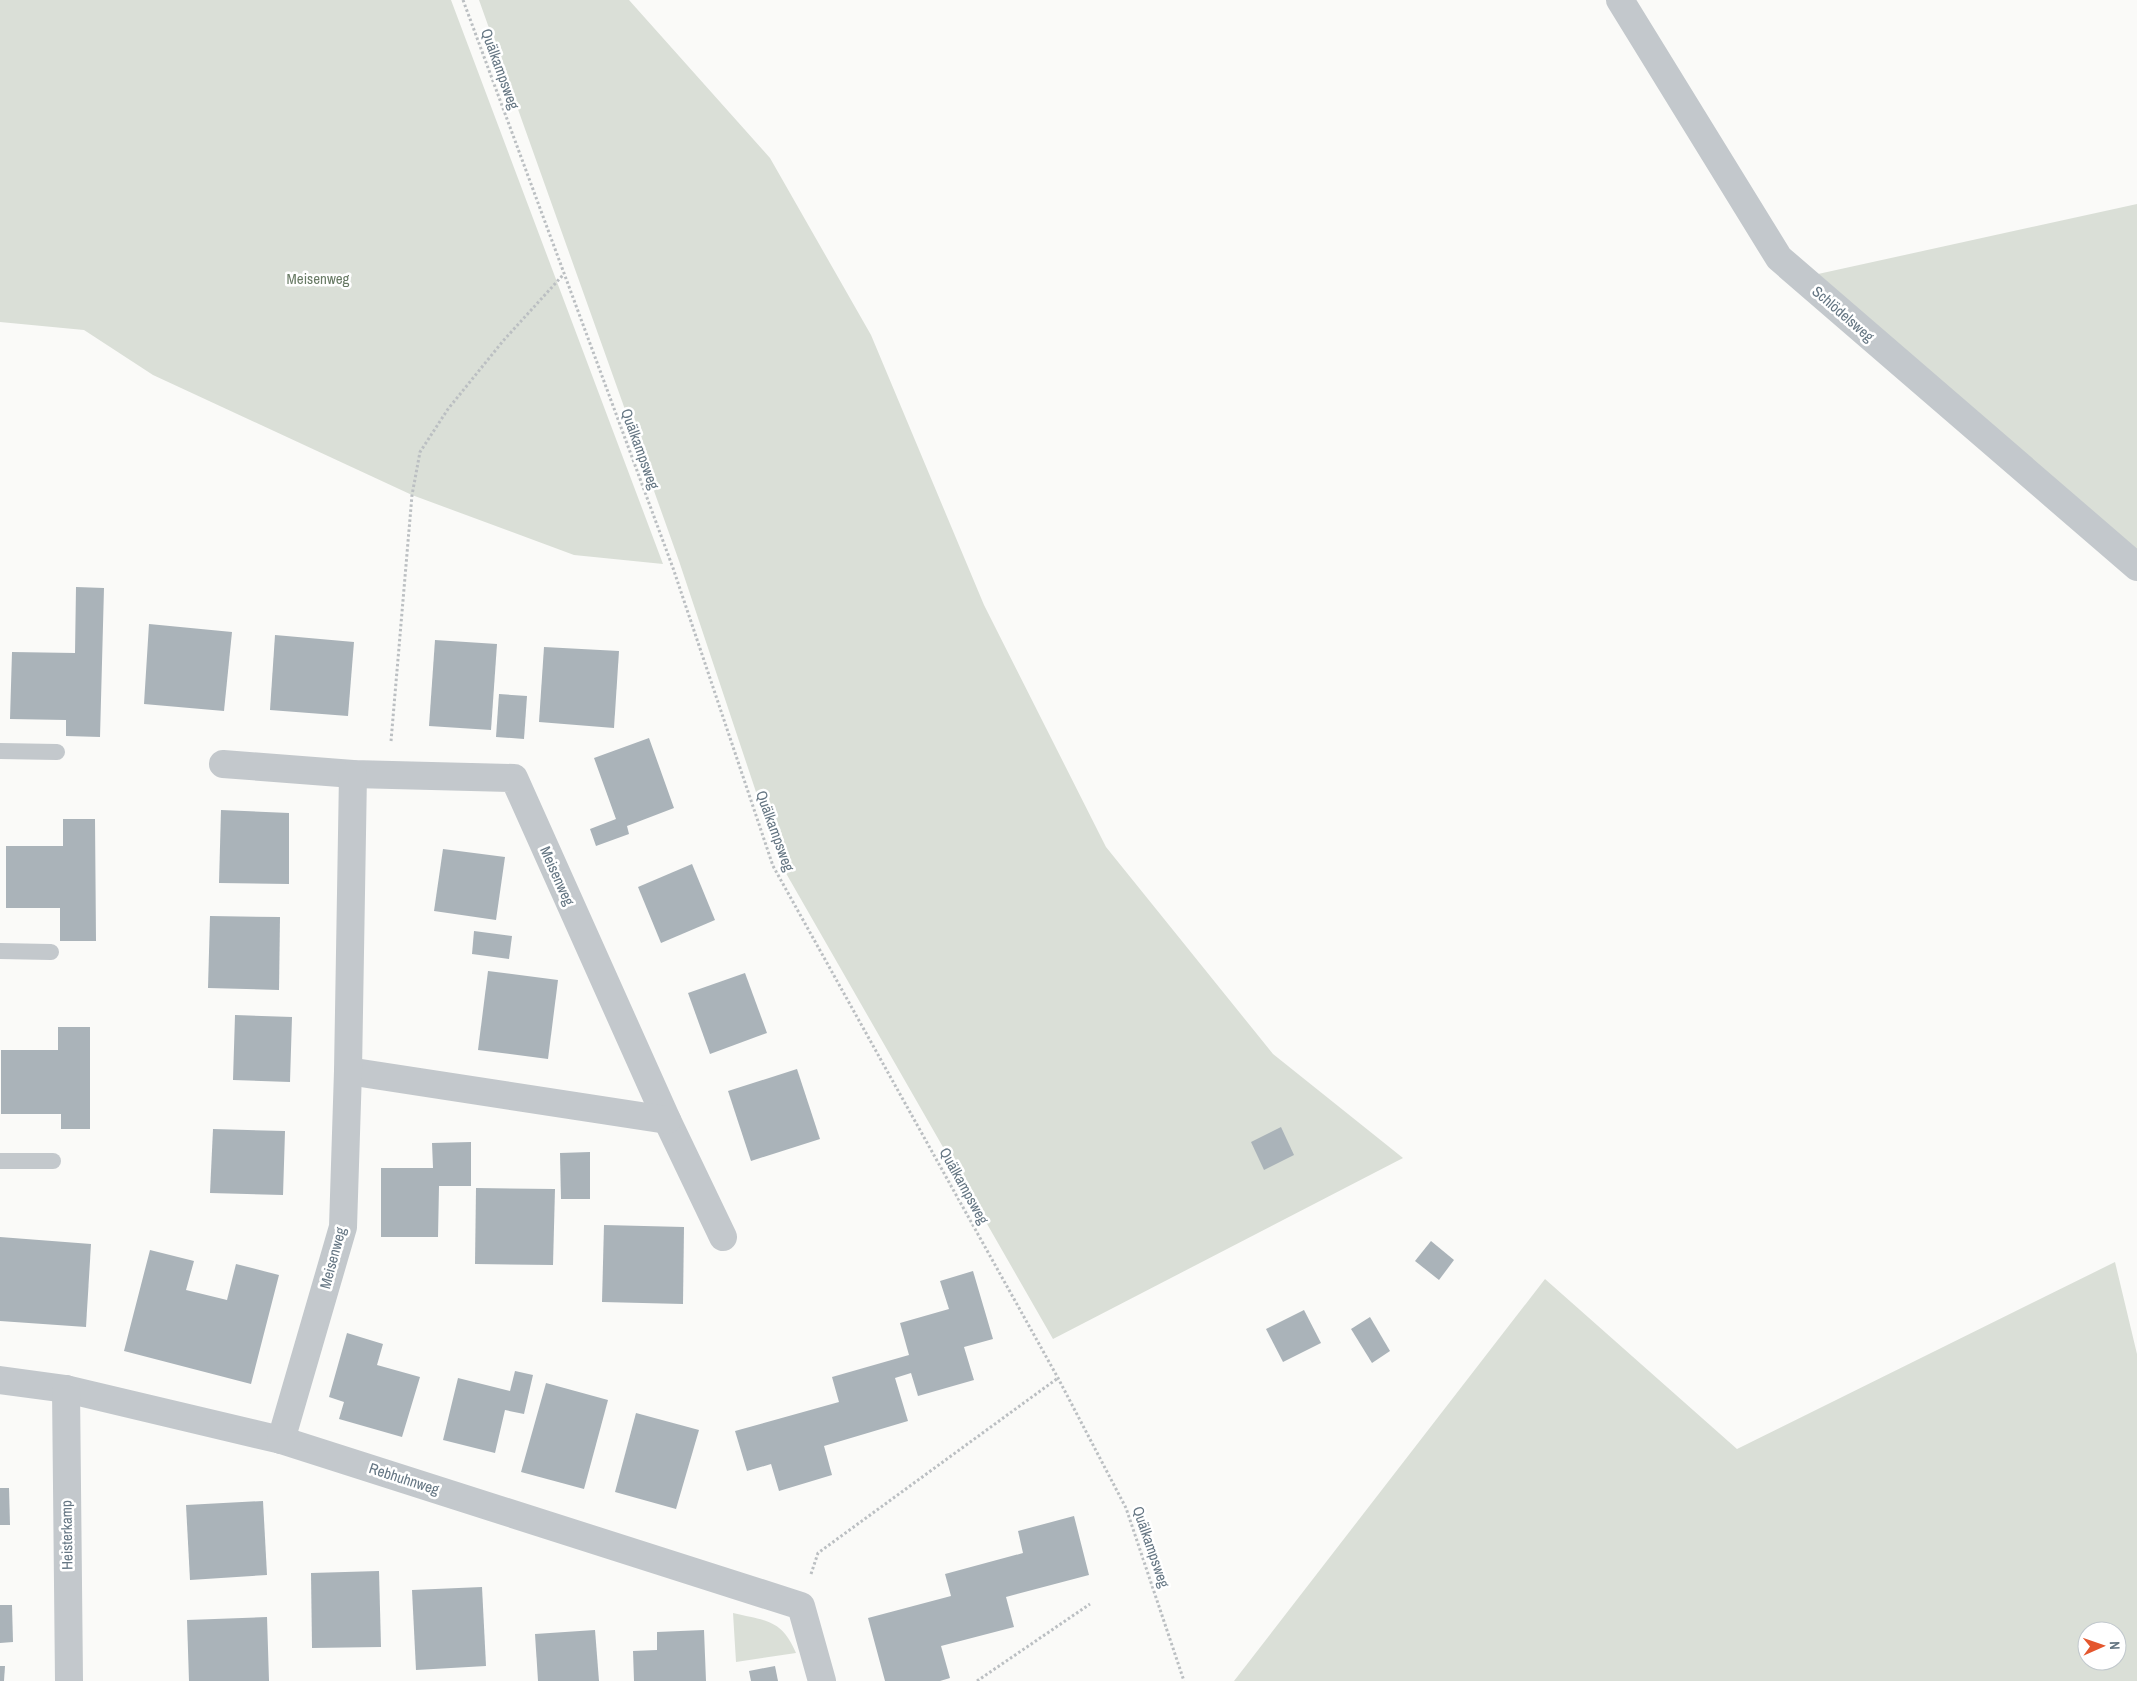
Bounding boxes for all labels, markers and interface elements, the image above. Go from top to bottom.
street label: Quälkampsweg [476,25,525,112]
park label: Meisenweg [287,268,350,289]
street label: Schlödelsweg [1808,281,1879,347]
street label: Quälkampsweg [616,405,665,492]
street label: Quälkampsweg [751,787,800,874]
street label: Meisenweg [535,843,580,909]
street label: Quälkampsweg [935,1144,994,1228]
street label: Meisenweg [314,1225,351,1291]
street label: Rebhuhnweg [366,1457,442,1500]
street label: Heisterkamp [55,1500,78,1570]
street label: Quälkampsweg [1128,1503,1175,1590]
north arrow [2077,1621,2127,1671]
text: N [2106,1641,2124,1650]

